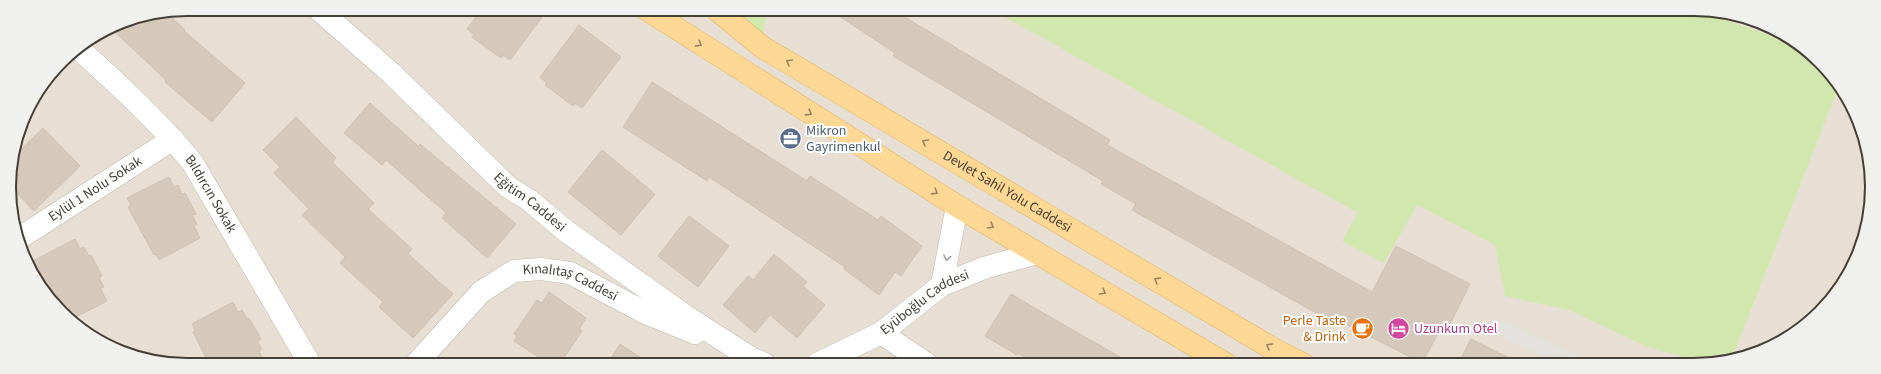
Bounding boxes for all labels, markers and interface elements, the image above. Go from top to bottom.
one-way arrow [695,40,702,47]
one-way arrow [786,60,793,67]
one-way arrow [805,109,812,116]
place label: Mikron Gayrimenkul [806,121,881,157]
office icon: Mikron Gayrimenkul [777,126,803,152]
one-way arrow [922,140,929,147]
street label: Devlet Sahil Yolu Caddesi [939,146,1075,238]
street label: Bıldırcın Sokak [180,150,241,237]
street label: Eylül 1 Nolu Sokak [45,151,146,227]
street label: Eğitim Caddesi [489,168,570,237]
one-way arrow [931,187,938,195]
one-way arrow [987,221,994,228]
one-way arrow [944,255,952,261]
street label: Kınalıtaş Caddesi [522,259,621,306]
street label: Eyüboğlu Caddesi [876,265,972,340]
one-way arrow [1154,277,1161,284]
one-way arrow [1099,287,1106,294]
place label: Perle Taste & Drink [1283,311,1346,347]
cafe icon: Perle Taste & Drink [1349,316,1375,342]
hotel icon: Uzunkum Otel [1386,316,1412,342]
place label: Uzunkum Otel [1414,319,1498,339]
one-way arrow [1266,344,1273,351]

